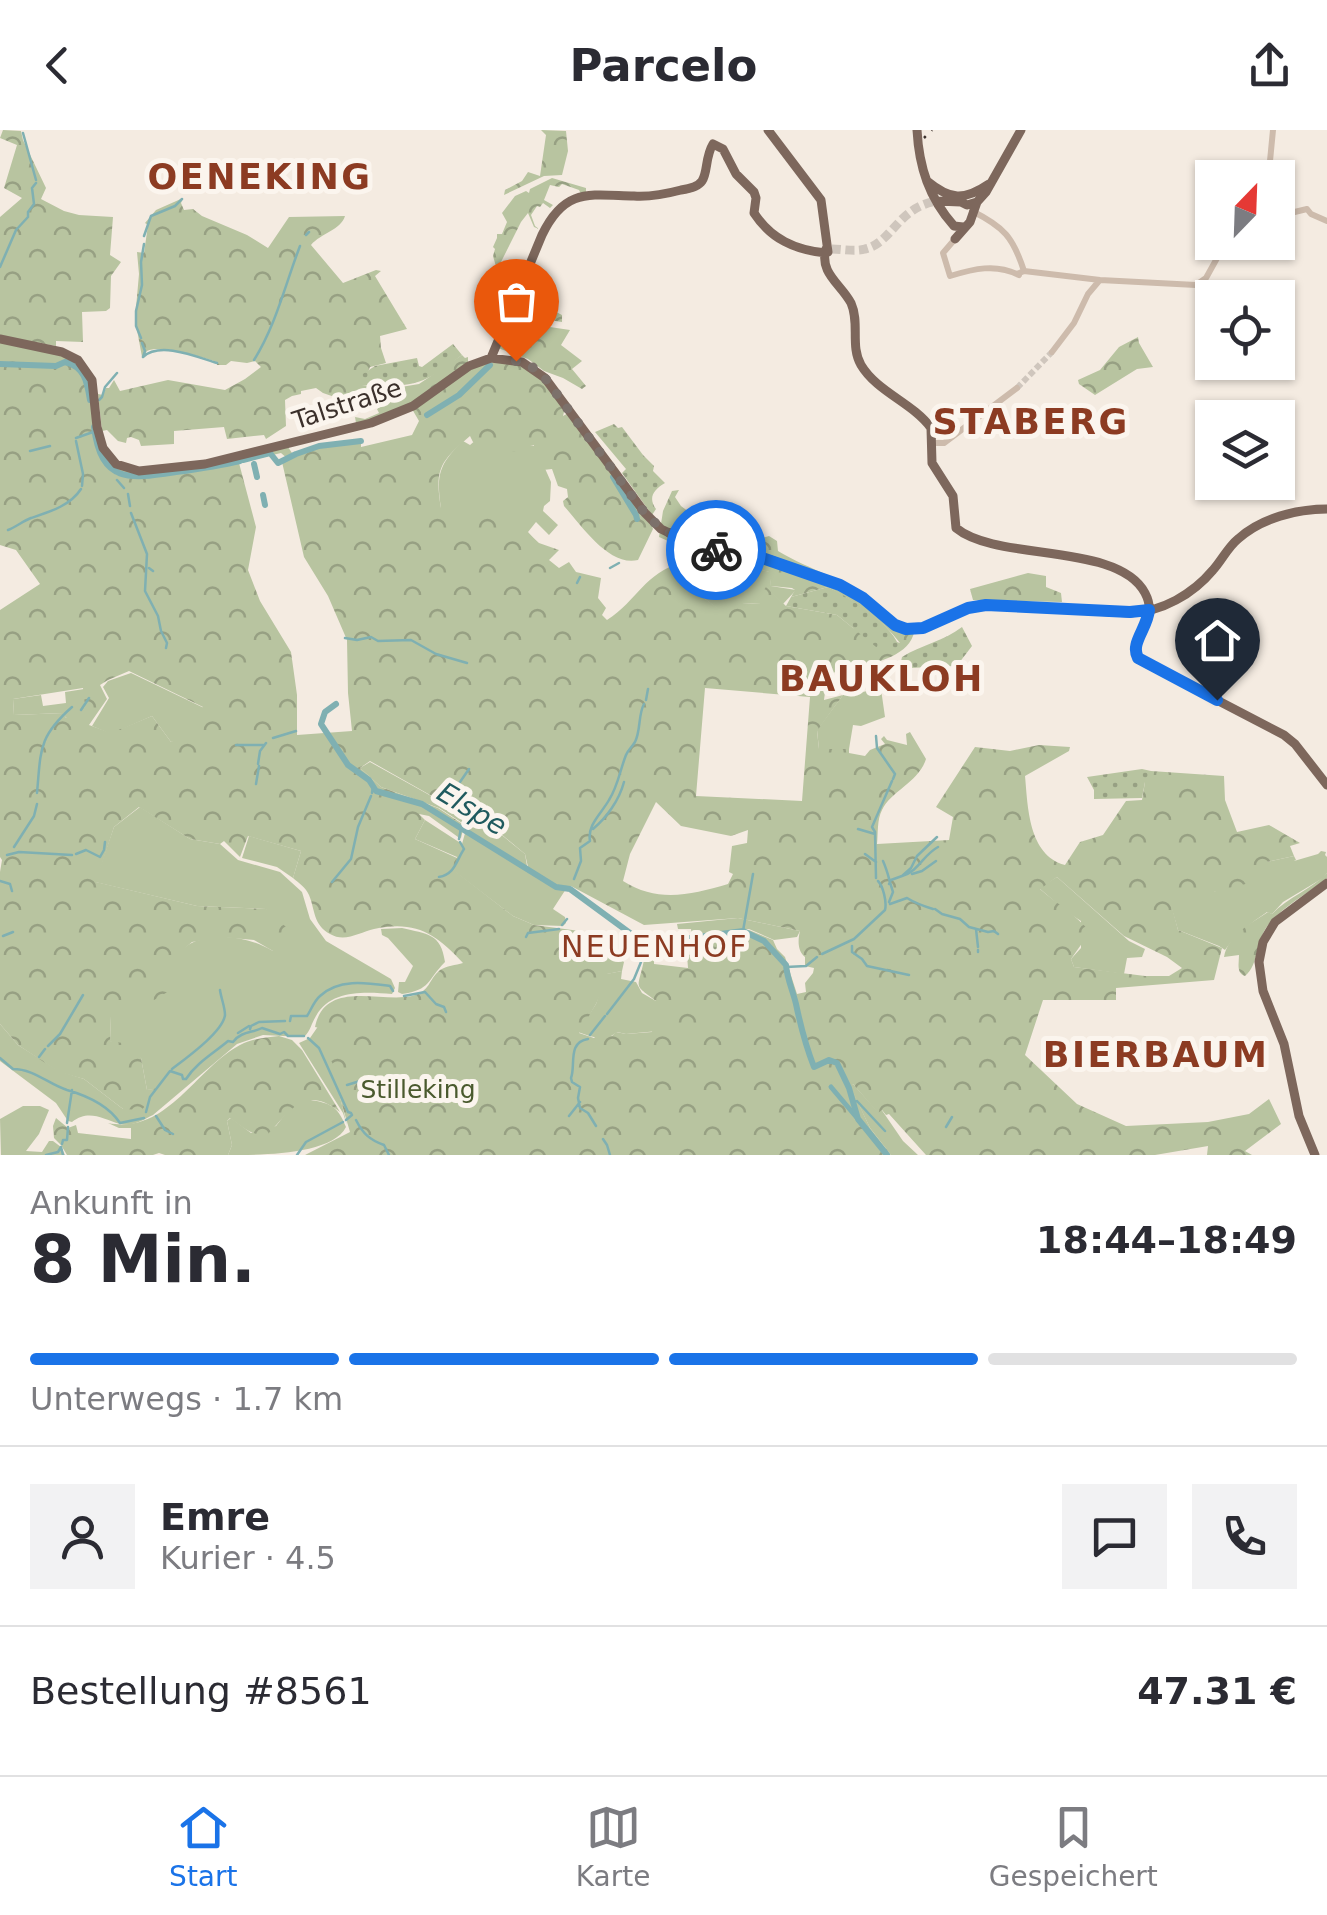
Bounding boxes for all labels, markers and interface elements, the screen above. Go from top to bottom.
icon: back [30,38,85,93]
icon: share [1242,38,1297,93]
text: Parcelo [570,39,757,92]
district label: OENEKING [147,157,373,197]
north arrow [1195,160,1295,260]
map controls [1195,160,1295,500]
pin [474,259,559,362]
icon: bag [489,274,544,329]
button: locate [1195,280,1295,380]
street label: Talstraße [288,373,405,436]
button: layers [1195,400,1295,500]
district label: STABERG [932,402,1130,442]
courier [666,500,766,600]
icon: bike [689,523,744,578]
pin [1175,598,1260,701]
icon: home [1190,613,1245,668]
district label: BAUKLOH [779,659,985,699]
water label: Elspe [431,776,513,842]
district label: NEUENHOF [561,929,749,964]
district label: BIERBAUM [1043,1035,1269,1075]
park label: Stilleking [360,1075,476,1104]
text: Ankunft in [30,1184,193,1222]
text: 18:44–18:49 [1036,1218,1297,1262]
text: 8 Min. [30,1222,256,1297]
text: Unterwegs · 1.7 km [30,1380,343,1418]
button: person [30,1484,135,1589]
button: chat [1062,1484,1167,1589]
button: phone [1192,1484,1297,1589]
text: Emre [160,1495,270,1539]
text: Kurier · 4.5 [160,1539,336,1577]
text: Bestellung #8561 [30,1669,372,1713]
text: 47.31 € [1137,1669,1297,1713]
tab: Start [169,1800,238,1893]
tab: Karte [576,1800,650,1893]
tab: Gespeichert [989,1800,1158,1893]

